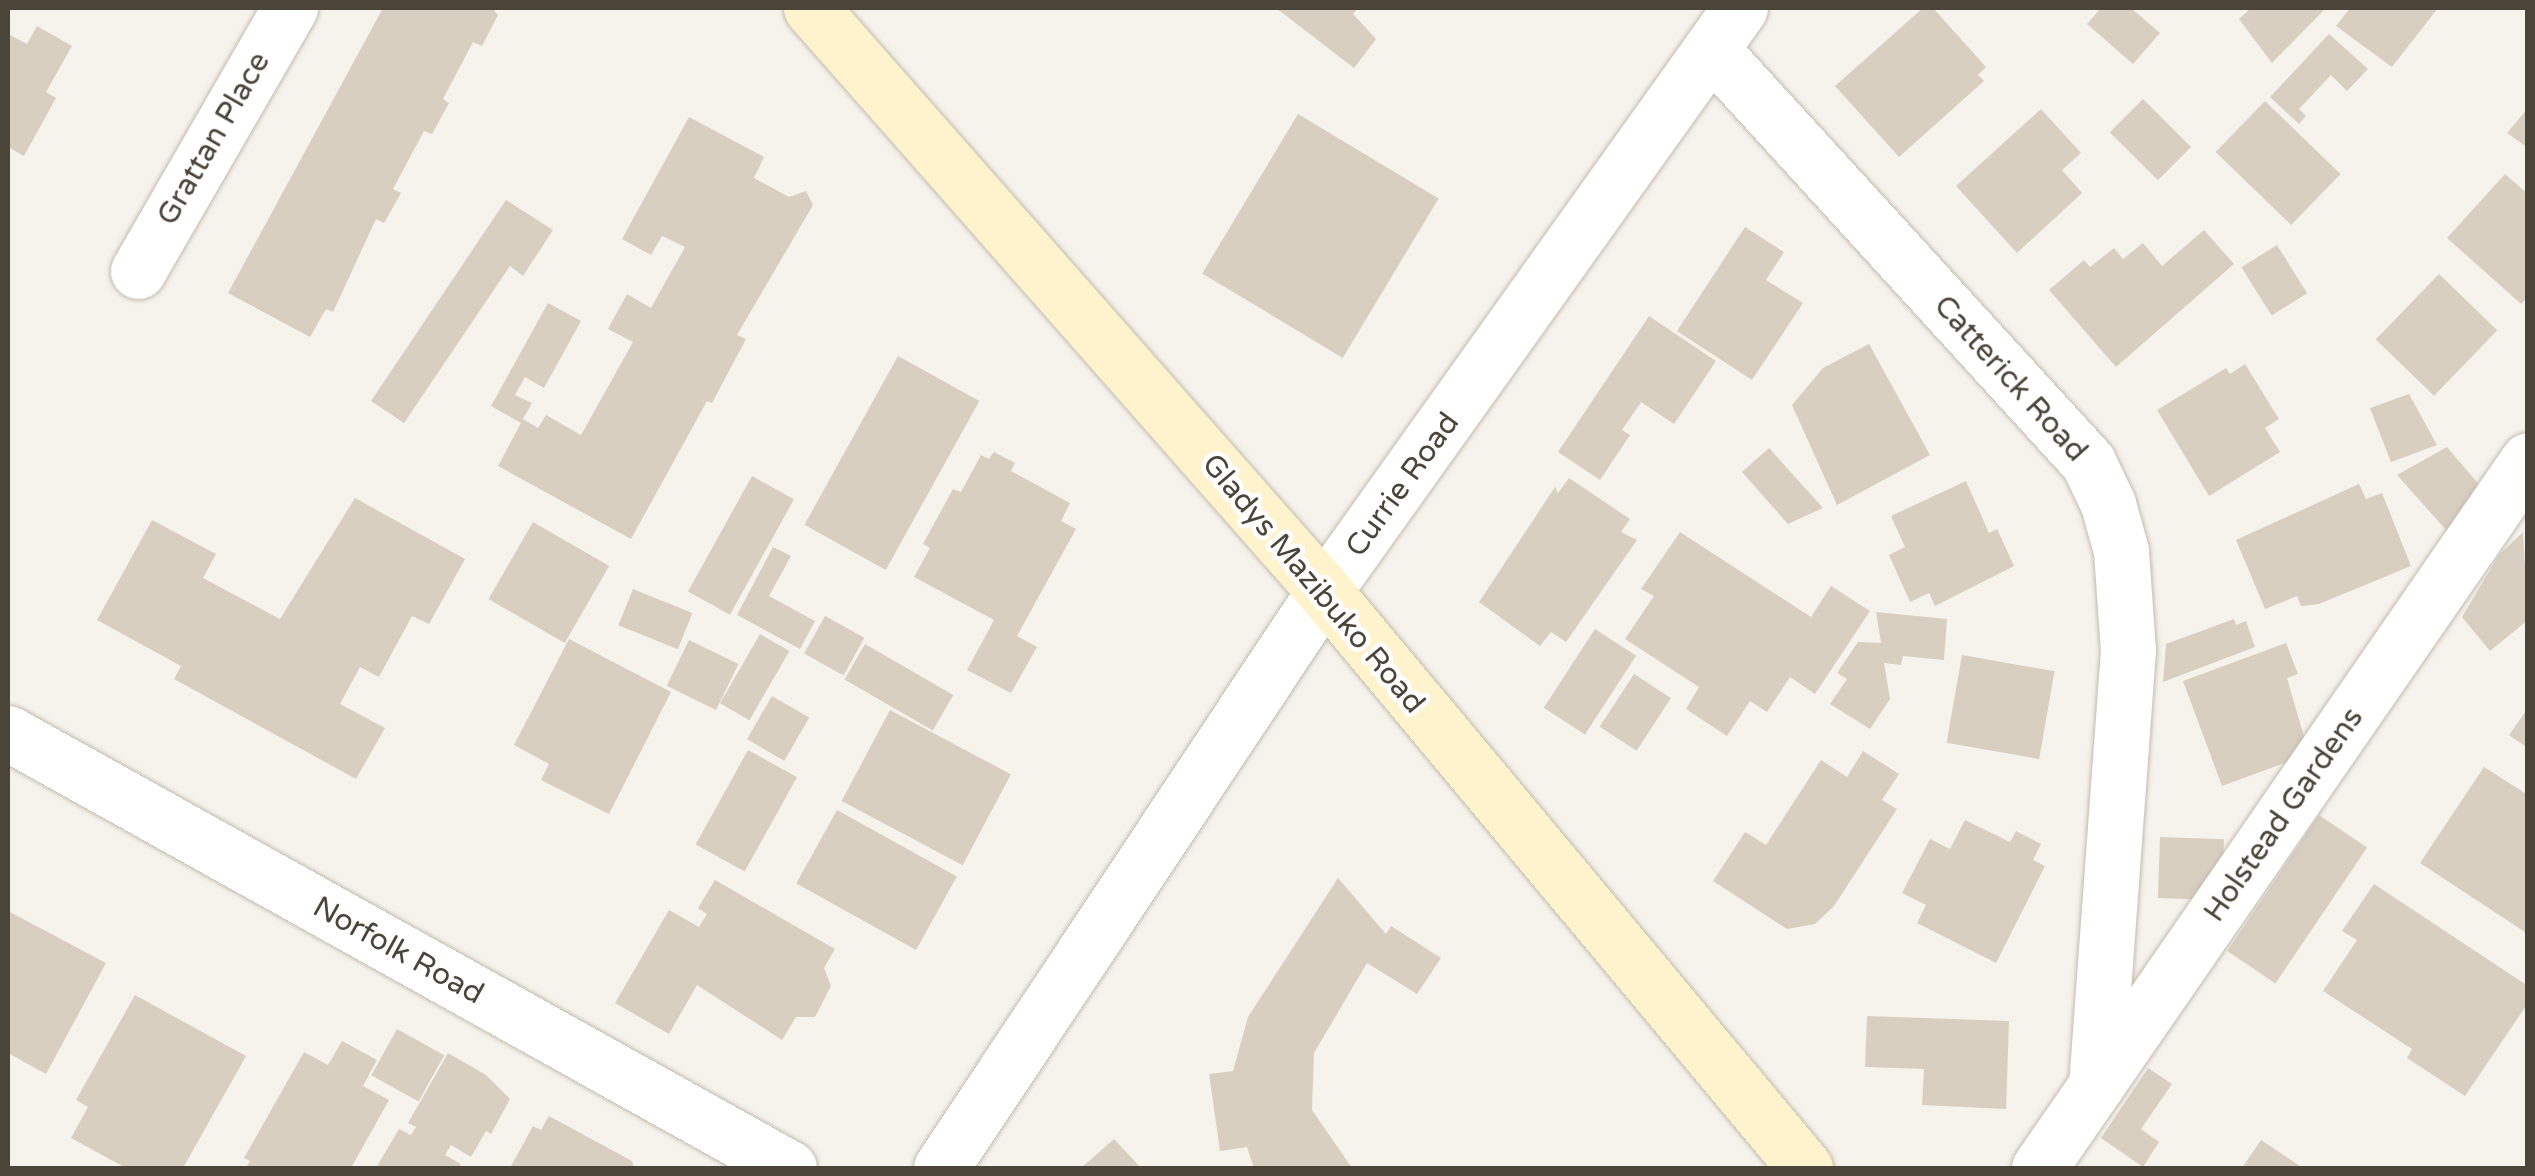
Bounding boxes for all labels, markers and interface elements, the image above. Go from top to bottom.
street label: Grattan Place [150,46,278,232]
street label: Catterick Road [1926,288,2094,470]
street label: Currie Road [1339,406,1467,564]
street label: Gladys Mazibuko Road [1194,447,1432,721]
street label: Holstead Gardens [2197,701,2371,929]
street label: Norfolk Road [307,889,489,1013]

